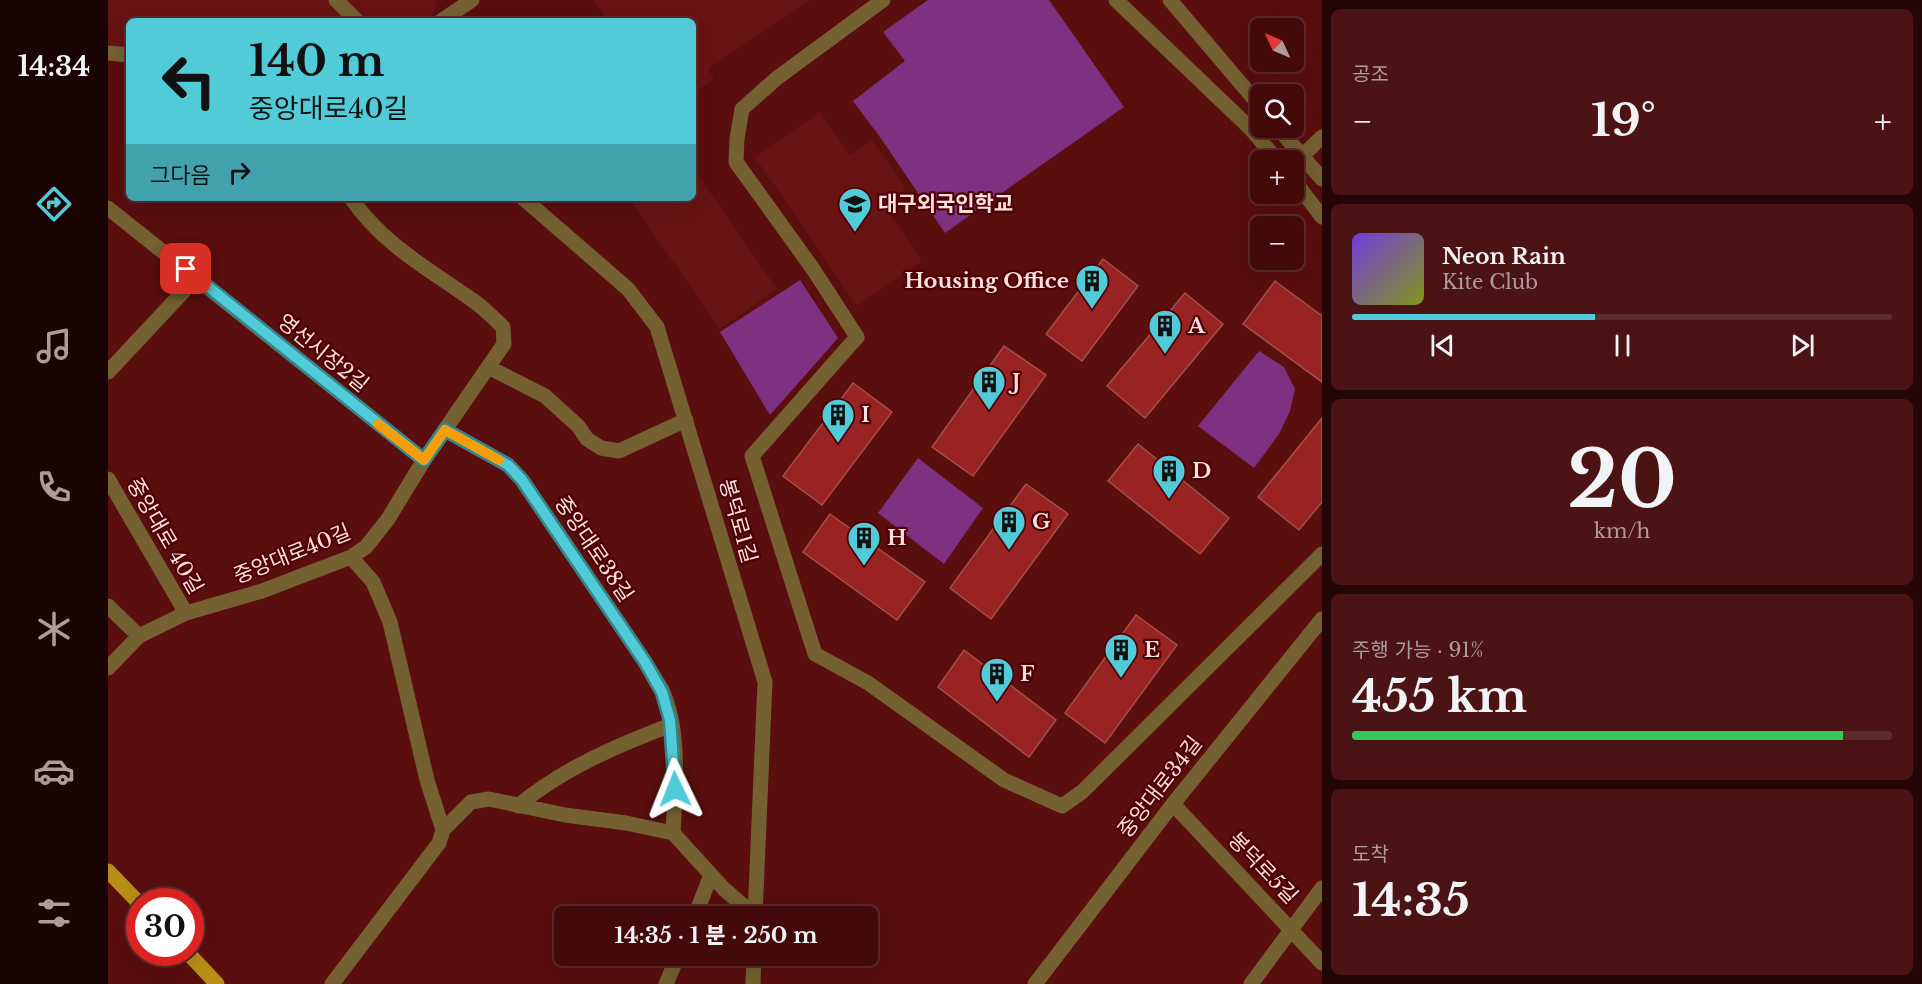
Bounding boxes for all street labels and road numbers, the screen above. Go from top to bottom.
street label: 영선시장2길 [272,308,374,398]
street label: 중앙대로 40길 [121,473,209,599]
street label: 봉덕로1길 [714,476,762,566]
street label: 중앙대로38길 [549,491,639,607]
street label: 중앙대로40길 [230,519,354,589]
street label: 중앙대로34길 [1112,731,1208,843]
street label: 봉덕로5길 [1223,827,1303,909]

